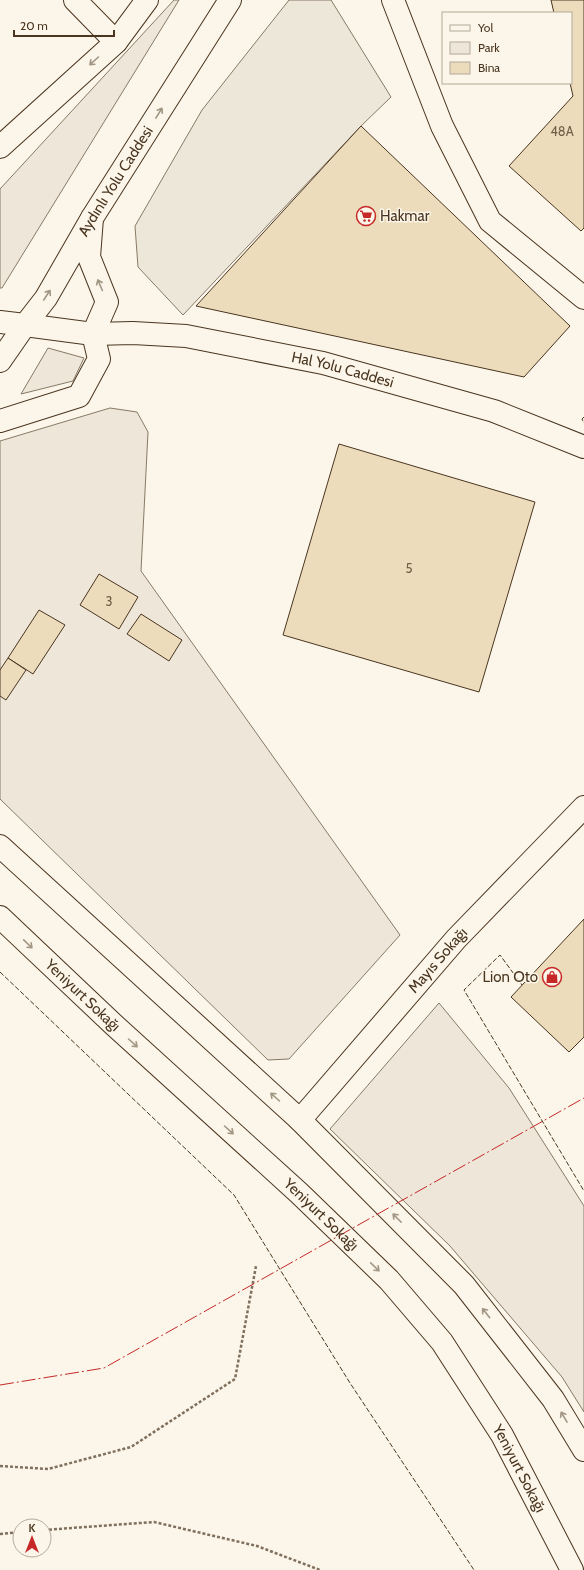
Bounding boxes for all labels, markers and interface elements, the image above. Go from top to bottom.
scale bar [14,12,114,38]
legend [442,12,572,84]
text: 20 m [20,18,48,33]
text: Yol [477,20,493,35]
text: Park [478,40,500,55]
one-way arrow [90,56,100,65]
text: Bina [478,60,500,75]
one-way arrow [155,107,163,119]
street label: Aydınlı Yolu Caddesi [74,123,157,239]
house number: 48A [550,123,574,139]
supermarket icon: Hakmar [355,205,377,227]
place label: Hakmar [380,207,430,225]
one-way arrow [96,280,104,292]
one-way arrow [43,290,51,301]
street label: Hal Yolu Caddesi [290,348,396,391]
house number: 5 [405,560,413,576]
house number: 3 [105,593,113,609]
street label: Mayıs Sokağı [405,924,471,997]
one-way arrow [23,939,33,949]
street label: Yeniyurt Sokağı [41,955,124,1035]
shop icon: Lion Oto [541,966,563,988]
place label: Lion Oto [483,968,538,986]
one-way arrow [128,1038,138,1047]
one-way arrow [270,1093,280,1102]
one-way arrow [224,1125,234,1134]
street label: Yeniyurt Sokağı [279,1174,362,1255]
one-way arrow [393,1213,402,1223]
one-way arrow [370,1262,380,1272]
one-way arrow [482,1307,490,1318]
one-way arrow [559,1411,567,1423]
street label: Yeniyurt Sokağı [488,1420,550,1515]
north arrow [12,1518,52,1558]
text: K [29,1521,36,1535]

